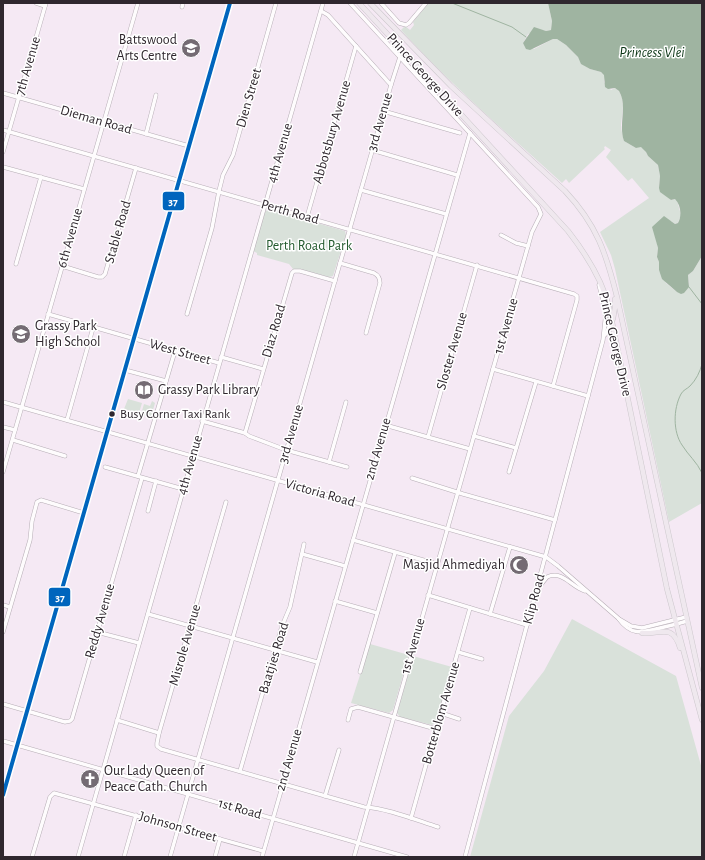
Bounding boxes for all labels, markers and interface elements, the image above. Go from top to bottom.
street label: Prince George Drive [384,31,466,119]
place label: Battswood Arts Centre [116,33,177,63]
street label: 7th Avenue [13,35,43,97]
school or university icon: Battswood Arts Centre [180,37,202,59]
water label: Princess Vlei [619,45,685,60]
street label: Dien Street [234,66,264,129]
street label: Abbotsbury Avenue [311,79,353,185]
street label: 3rd Avenue [365,91,395,153]
street label: Dieman Road [59,103,133,137]
street label: 4th Avenue [265,121,295,185]
line badge: 37 [162,191,185,211]
text: 37 [168,196,178,207]
street label: Perth Road [259,197,321,227]
street label: Stable Road [102,199,134,265]
street label: 6th Avenue [55,207,85,269]
park label: Perth Road Park [266,239,353,253]
street label: Prince George Drive [596,290,634,398]
street label: 1st Avenue [491,296,521,356]
street label: Diaz Road [260,303,288,359]
street label: Sloster Avenue [434,310,470,392]
place label: Grassy Park High School [35,319,101,349]
school or university icon: Grassy Park High School [10,323,32,345]
street label: West Street [148,337,213,368]
library icon: Grassy Park Library [133,379,155,401]
place label: Grassy Park Library [158,383,260,397]
street label: 3rd Avenue [276,403,306,465]
place label: Busy Corner Taxi Rank [120,408,230,421]
marker: Busy Corner Taxi Rank [107,409,117,419]
street label: 2nd Avenue [362,416,394,482]
street label: 4th Avenue [175,433,205,497]
street label: Victoria Road [283,476,357,510]
mosque icon: Masjid Ahmediyah [508,554,530,576]
place label: Masjid Ahmediyah [403,558,505,572]
street label: Klip Road [521,572,547,626]
street label: Reddy Avenue [83,582,117,660]
line badge: 37 [48,587,71,607]
text: 37 [55,592,65,603]
street label: Misrole Avenue [167,603,203,687]
street label: 1st Avenue [398,616,428,676]
street label: Baatjies Road [257,621,291,695]
street label: Botterblom Avenue [420,660,462,766]
street label: 2nd Avenue [273,727,305,793]
place label: Our Lady Queen of Peace Cath. Church [104,764,208,794]
church icon: Our Lady Queen of Peace Cath. Church [79,768,101,790]
street label: 1st Road [217,796,263,822]
street label: Johnson Street [138,809,219,845]

